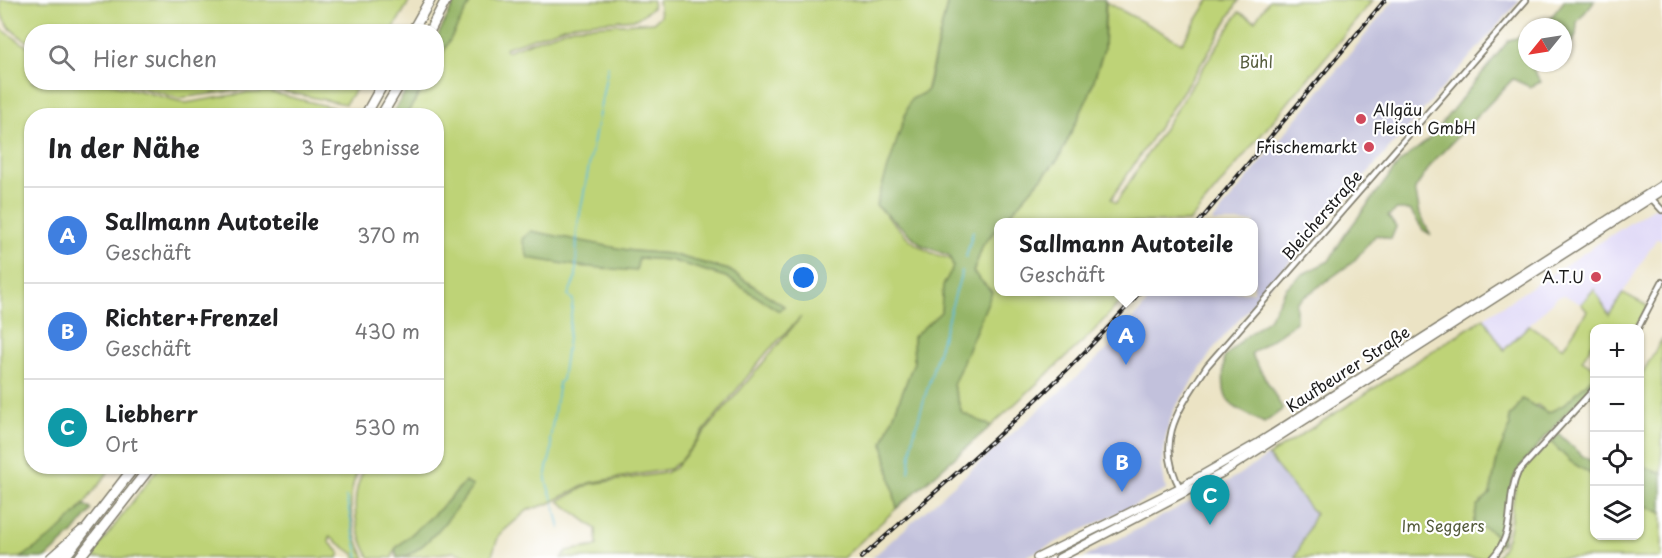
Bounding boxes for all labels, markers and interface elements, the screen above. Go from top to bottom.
north arrow [1518,18,1572,72]
search box [24,24,444,90]
icon: search [45,41,78,74]
text: Hier suchen [93,41,217,74]
park label: Bühl [1239,49,1273,73]
place label: Allgäu Fleisch GmbH [1373,97,1476,139]
marker: Allgäu Fleisch GmbH [1354,112,1368,126]
text: In der Nähe [48,128,200,167]
text: 3 Ergebnisse [301,132,420,162]
place label: Frischemarkt [1256,134,1357,158]
marker: Frischemarkt [1362,140,1376,154]
street label: Bleicherstraße [1275,164,1367,264]
text: Sallmann Autoteile [105,204,319,237]
popup [994,218,1258,296]
text: A [60,220,75,250]
text: 370 m [357,220,420,250]
text: Sallmann Autoteile [1019,226,1233,259]
text: Geschäft [105,237,191,267]
text: Geschäft [1019,259,1105,289]
your location [789,263,818,292]
place label: A.T.U [1542,264,1584,288]
marker: A.T.U [1589,270,1603,284]
text: Richter+Frenzel [105,300,278,333]
text: B [61,316,74,346]
text: 430 m [355,316,420,346]
pin: A [1106,316,1146,365]
street label: Kaufbeurer Straße [1281,319,1414,417]
map controls [1590,324,1644,540]
button: + [1590,324,1644,378]
text: Geschäft [105,333,191,363]
button: − [1590,378,1644,432]
text: Liebherr [105,396,198,429]
text: C [60,412,75,442]
text: 530 m [354,412,420,442]
text: Ort [105,429,138,459]
button: locate [1590,432,1644,486]
pin: B [1102,442,1142,492]
pin: C [1190,476,1230,525]
button: layers [1590,486,1644,540]
park label: Im Seggers [1401,513,1485,537]

